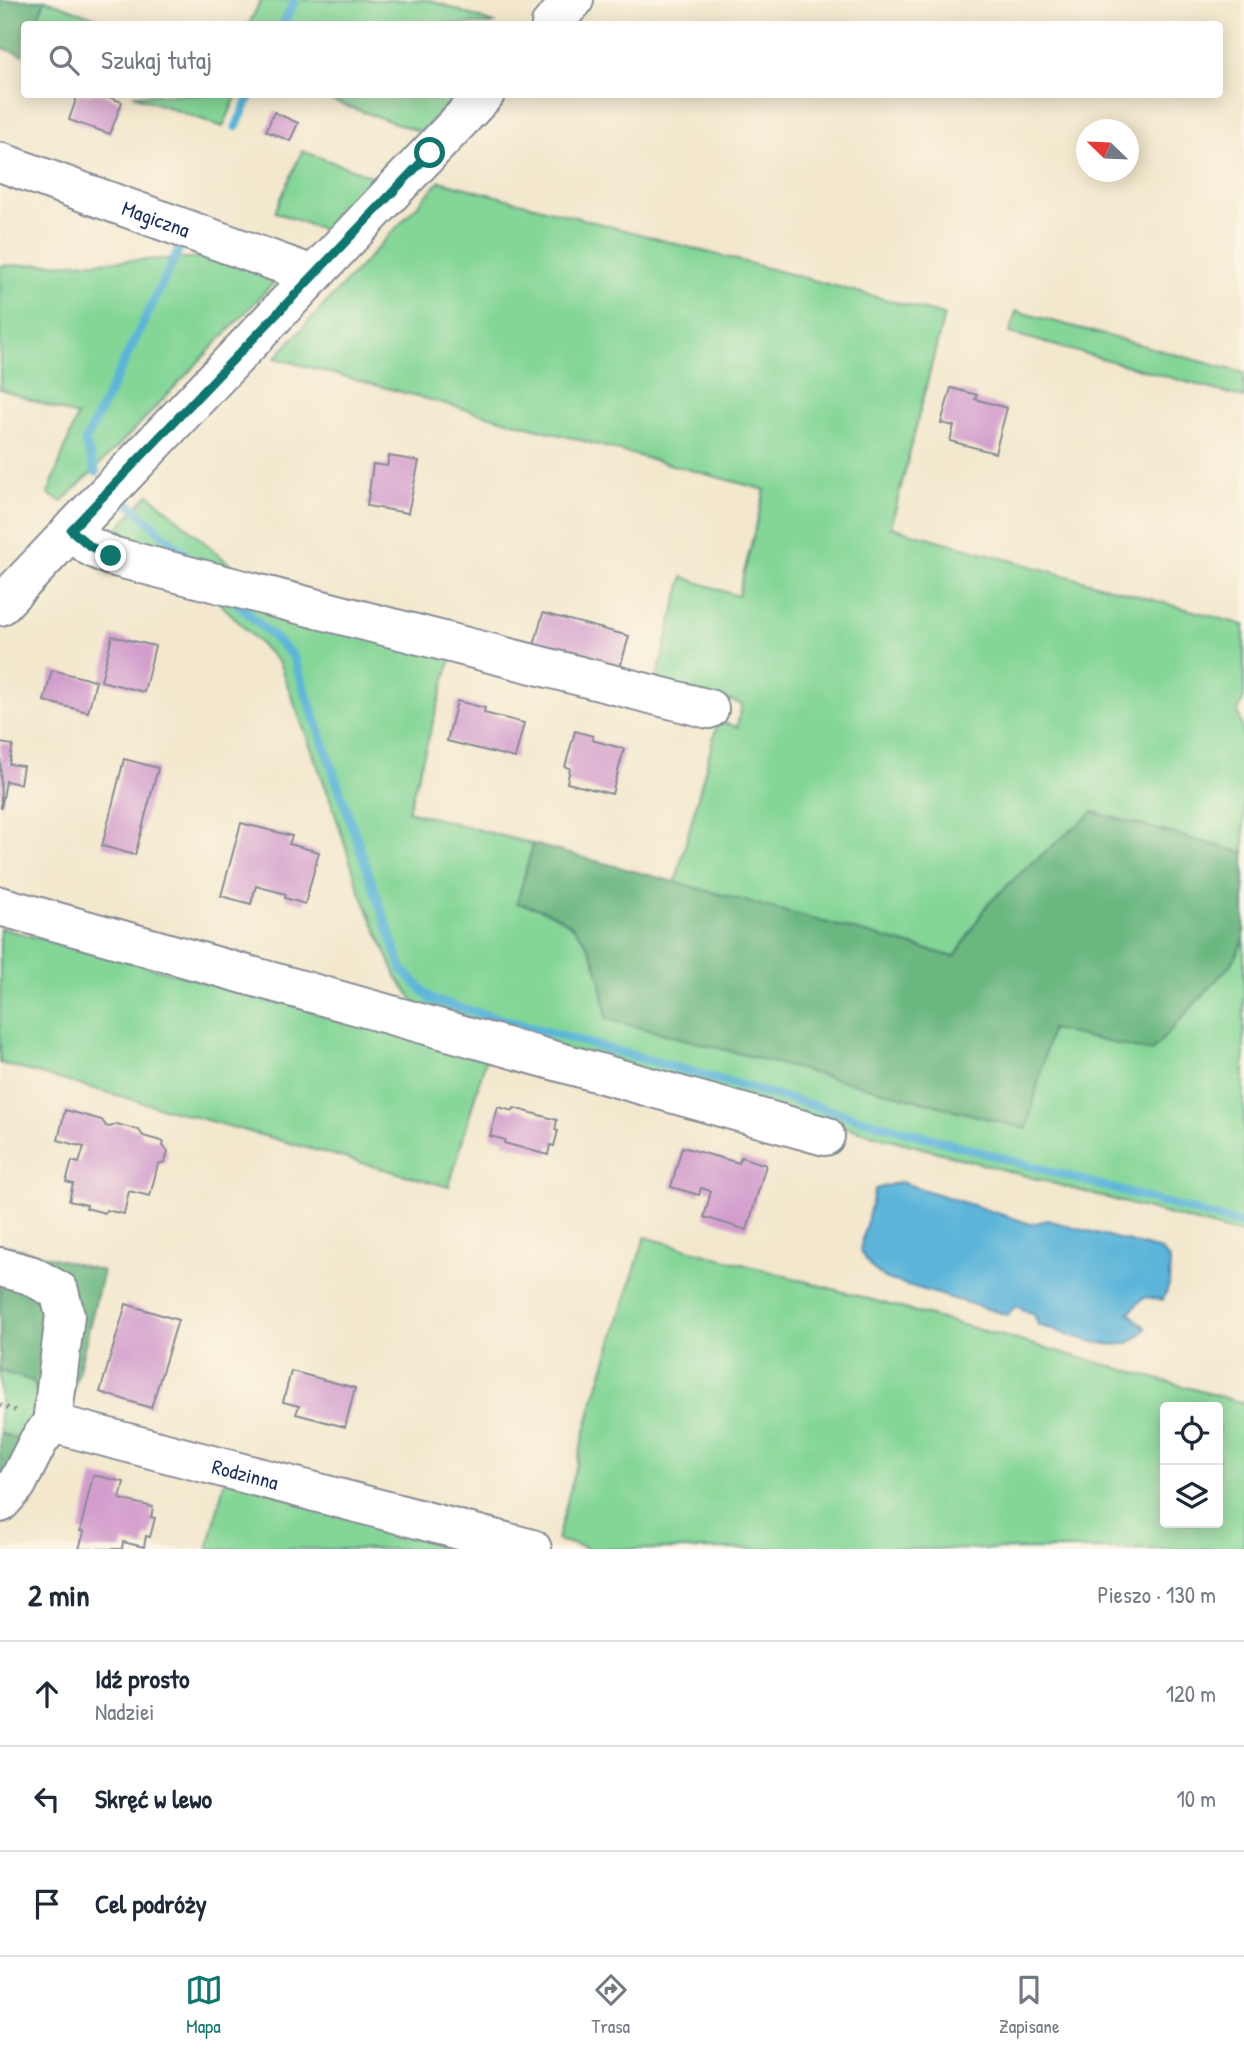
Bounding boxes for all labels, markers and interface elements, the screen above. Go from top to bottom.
search box [21,21,1223,98]
icon: search [45,41,83,79]
text: Szukaj tutaj [101,42,212,77]
north arrow [1076,119,1139,182]
route start [414,137,445,168]
street label: Magiczna [118,193,194,244]
route end [95,540,126,571]
map controls [1160,1402,1223,1528]
button: locate [1160,1402,1223,1465]
street label: Rodzinna [209,1451,282,1496]
button: layers [1160,1465,1223,1528]
text: 2 min [28,1575,90,1615]
text: Pieszo · 130 m [1098,1579,1216,1610]
text: Idź prosto [95,1661,189,1696]
icon: ahead [28,1675,66,1713]
text: 120 m [1166,1678,1216,1709]
text: Nadziei [95,1696,155,1727]
icon: left [28,1780,66,1818]
text: Skręć w lewo [95,1781,212,1816]
text: 10 m [1176,1783,1216,1814]
icon: arrive [28,1885,66,1923]
text: Cel podróży [95,1886,207,1921]
tab: Mapa [185,1971,223,2039]
tab: Trasa [592,1971,630,2039]
tab: Zapisane [999,1971,1059,2039]

